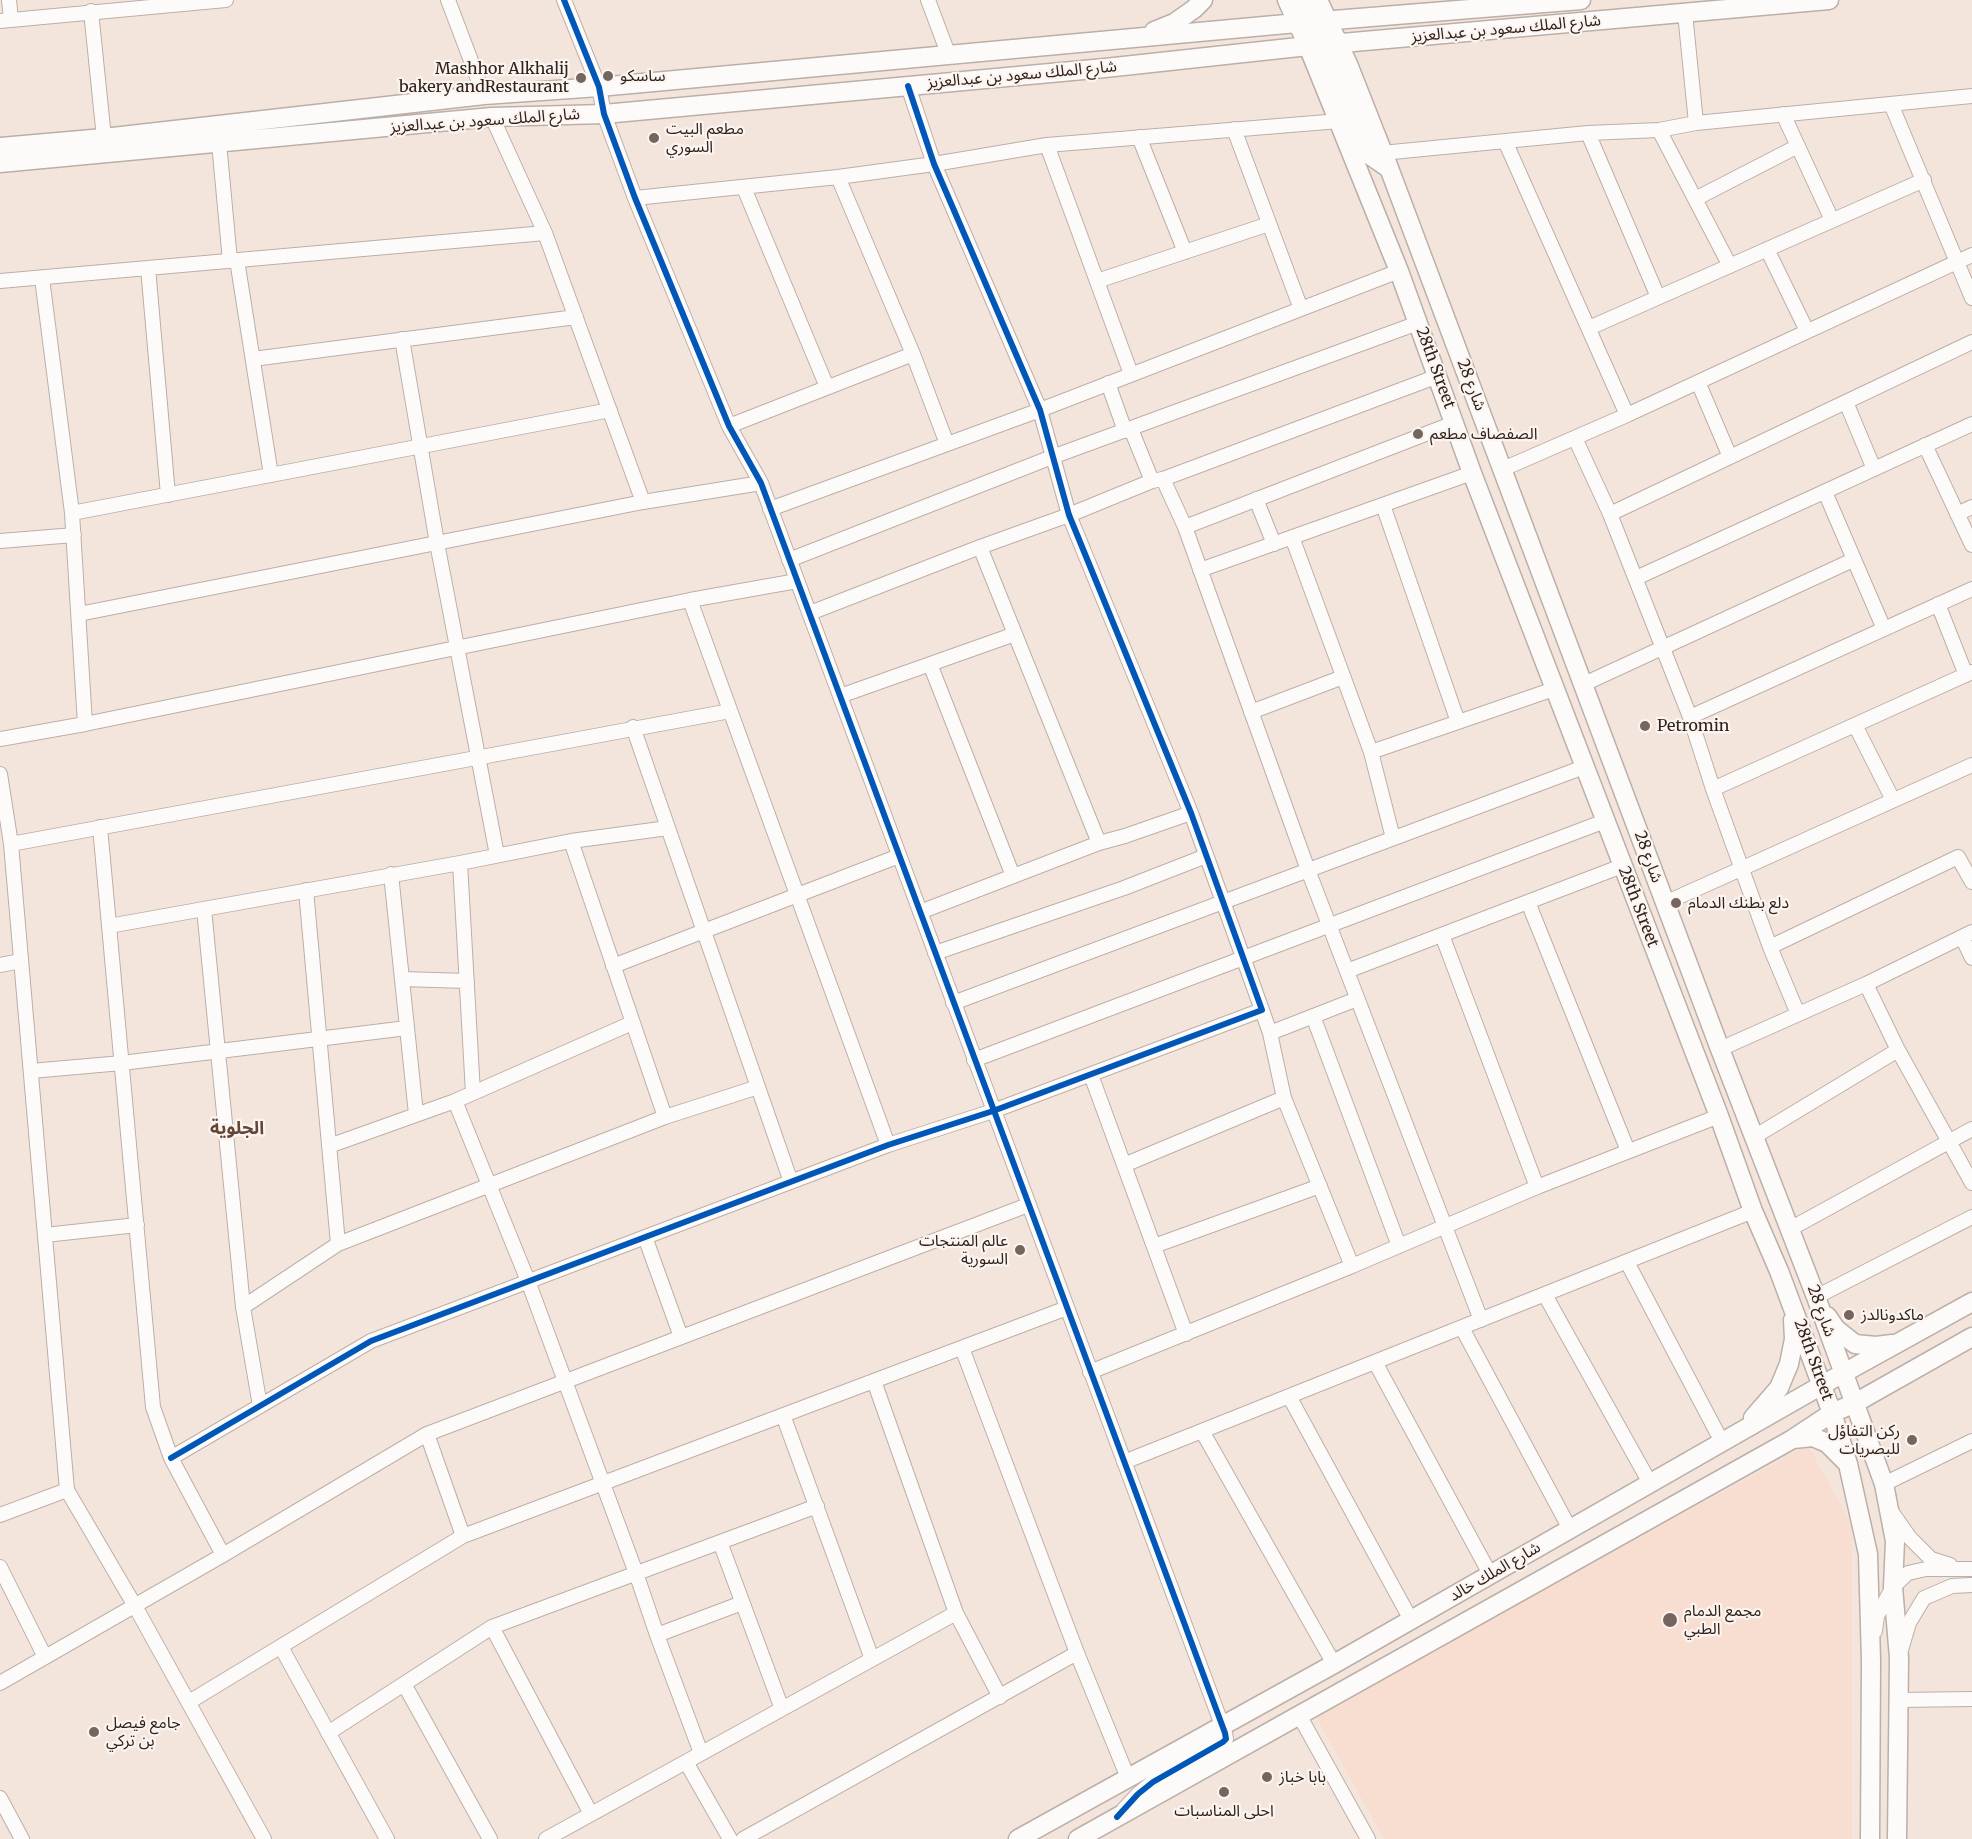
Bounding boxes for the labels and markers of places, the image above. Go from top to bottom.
place label: Mashhor Alkhalij bakery andRestaurant [399,59,569,97]
place label: ساسكو [620,66,665,86]
marker: ساسكو [601,69,615,83]
marker: Mashhor Alkhalij bakery andRestaurant [574,71,588,85]
place label: مطعم البيت السوري [666,119,744,157]
marker: مطعم البيت السوري [647,131,661,145]
place label: الصفصاف مطعم [1430,424,1538,444]
marker: الصفصاف مطعم [1411,427,1425,441]
place label: Petromin [1657,716,1729,736]
marker: Petromin [1638,719,1652,733]
place label: دلع بطنك الدمام [1688,893,1789,913]
marker: دلع بطنك الدمام [1669,896,1683,910]
place label: عالم المنتجات السورية [919,1231,1008,1269]
marker: عالم المنتجات السورية [1013,1243,1027,1257]
place label: ماكدونالدز [1861,1305,1924,1325]
marker: ماكدونالدز [1842,1308,1856,1322]
place label: ركن التفاؤل للبصريات [1828,1421,1900,1459]
marker: ركن التفاؤل للبصريات [1905,1433,1919,1447]
place label: مجمع الدمام الطبي [1684,1601,1761,1639]
marker: مجمع الدمام الطبي [1661,1611,1679,1629]
place label: جامع فيصل بن تركي [106,1713,181,1751]
marker: جامع فيصل بن تركي [87,1725,101,1739]
place label: بابا خباز [1279,1767,1326,1787]
marker: بابا خباز [1260,1770,1274,1784]
marker: احلى المناسبات [1217,1785,1231,1799]
place label: احلى المناسبات [1174,1801,1274,1821]

